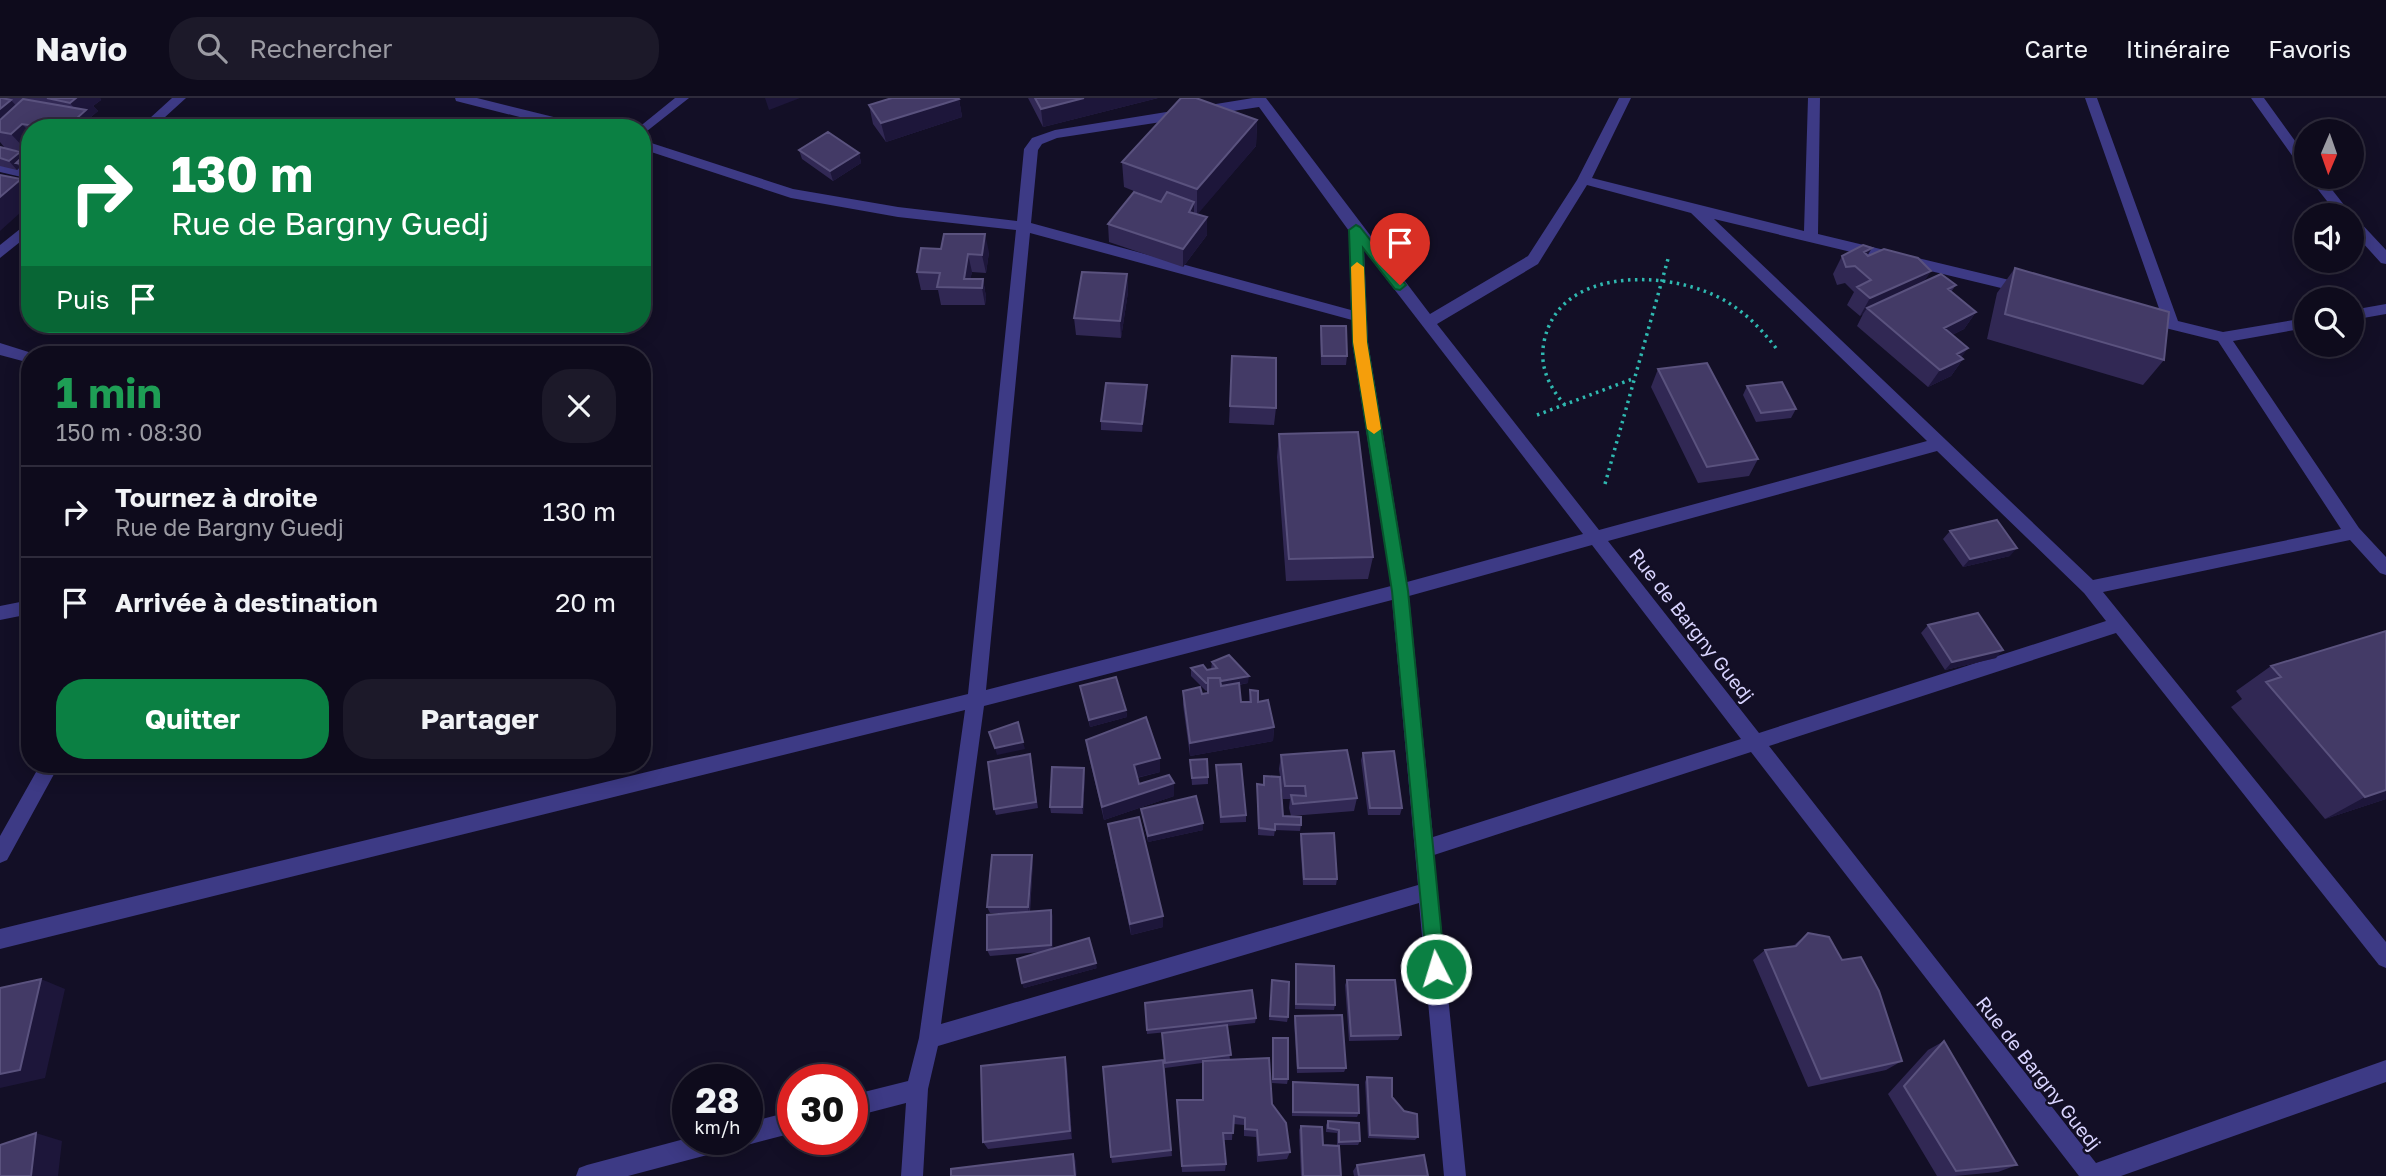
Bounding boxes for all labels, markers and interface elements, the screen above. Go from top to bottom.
search box [169,17,659,80]
text: Navio [35,29,127,68]
icon: search [193,29,231,67]
text: Rechercher [249,33,392,64]
text: Carte [2025,34,2088,63]
text: Itinéraire [2126,34,2230,63]
text: Favoris [2268,34,2351,63]
north arrow [2294,119,2364,189]
map controls [2294,119,2364,357]
text: 130 m [171,144,313,203]
icon: right [56,147,147,238]
button: sound [2294,203,2364,273]
text: Rue de Bargny Guedj [171,204,489,242]
pin [1370,213,1430,285]
icon: arrive [1381,224,1419,262]
icon: arrive [124,280,162,318]
text: Puis [56,284,110,315]
button: search [2294,287,2364,357]
text: 1 min [56,367,162,417]
button: close [542,369,616,443]
text: 150 m · 08:30 [56,418,202,446]
text: Tournez à droite [115,482,318,513]
icon: right [56,493,94,531]
text: 130 m [543,496,616,527]
text: Rue de Bargny Guedj [115,513,344,541]
street label: Rue de Bargny Guedj [1625,543,1759,707]
icon: arrive [56,584,94,622]
text: Arrivée à destination [115,587,378,618]
text: 20 m [555,587,616,618]
button: Quitter [56,679,329,759]
button: Partager [343,679,616,759]
position arrow [1399,932,1473,1006]
street label: Rue de Bargny Guedj [1972,991,2106,1155]
speed limit sign: 30 [777,1064,868,1155]
text: 28 [696,1079,739,1121]
text: km/h [695,1116,740,1138]

